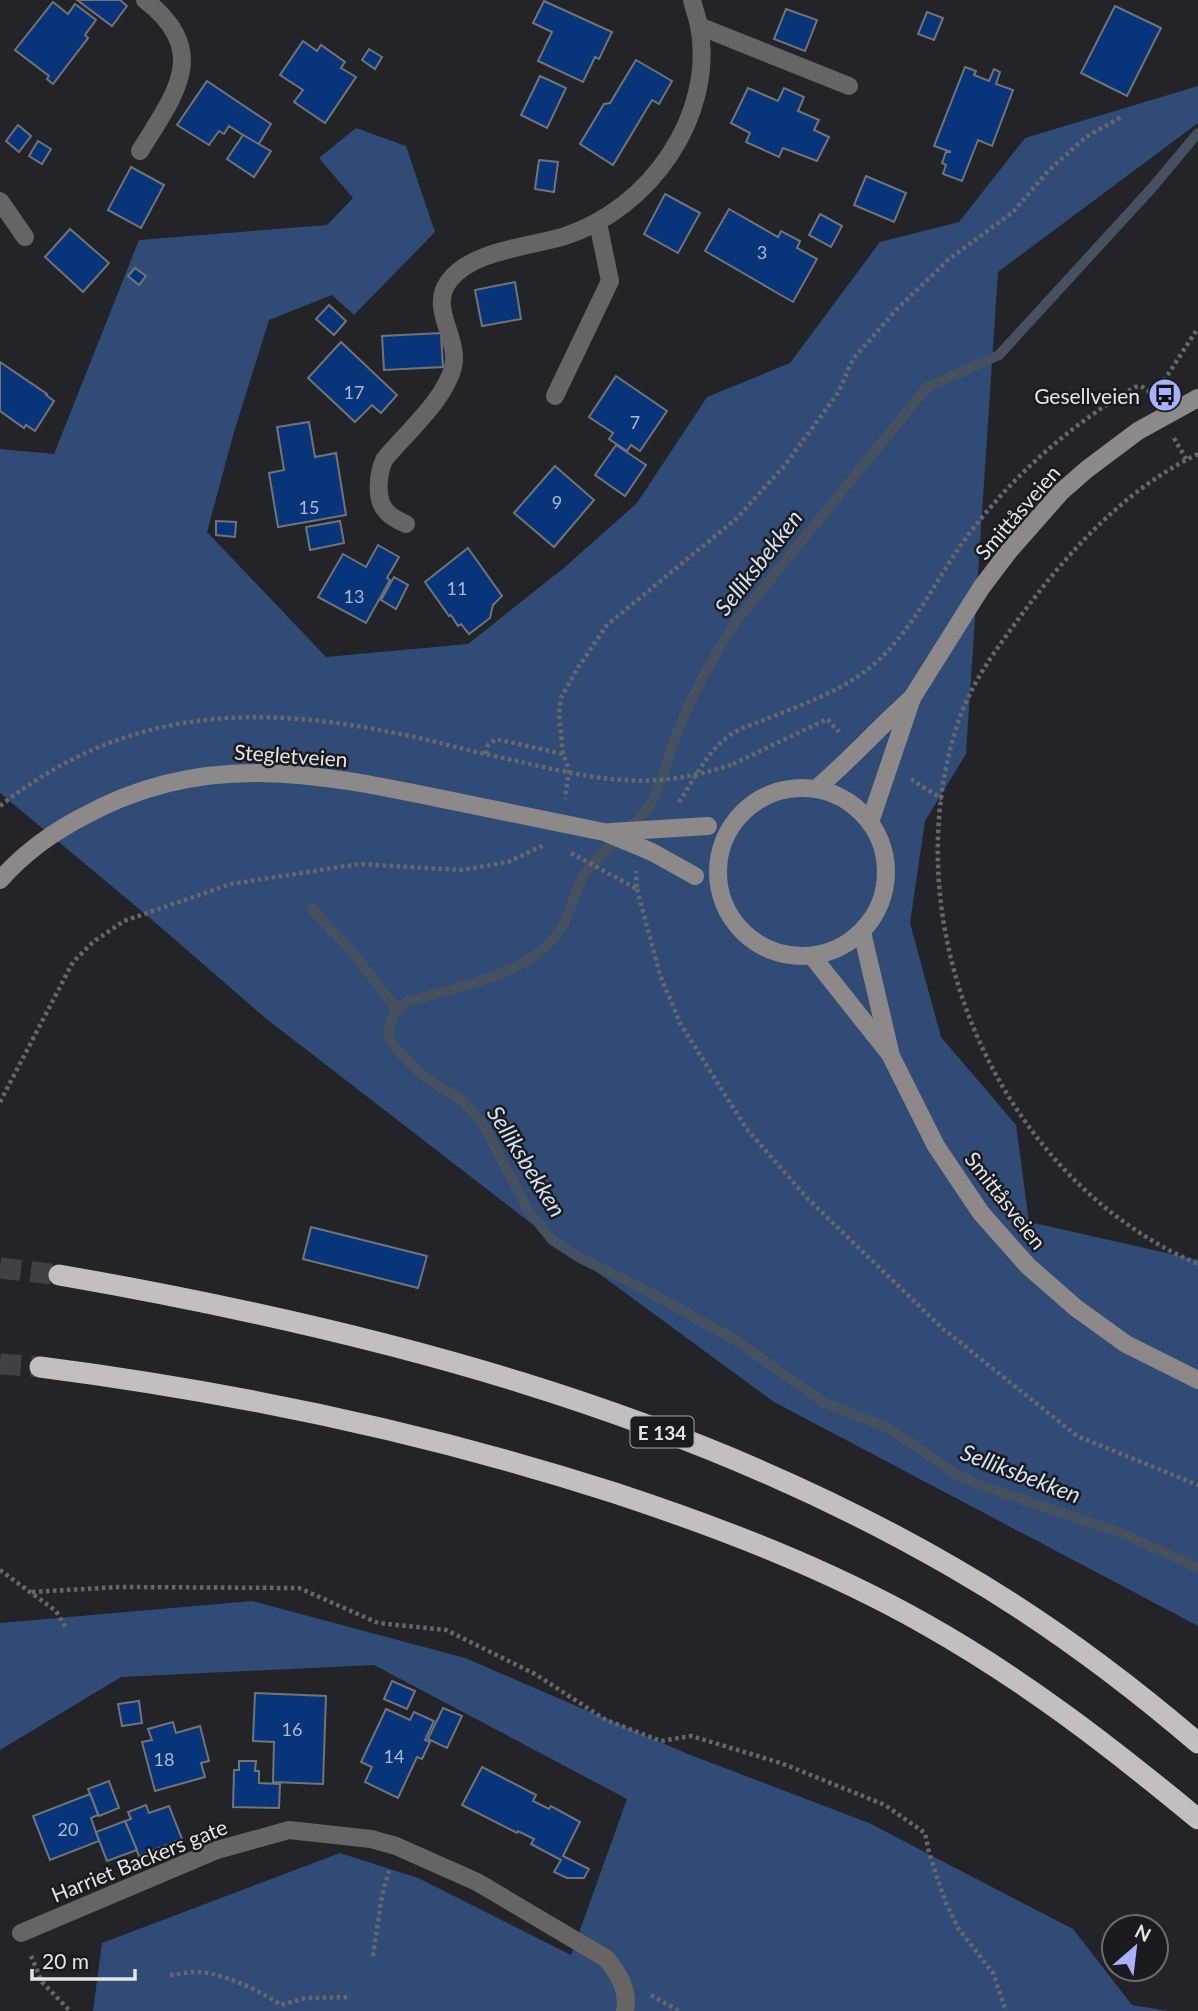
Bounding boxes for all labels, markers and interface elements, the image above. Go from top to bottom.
house number: 3 [757,241,767,263]
bus stop icon: Gesellveien [1146,376,1184,414]
house number: 17 [344,381,364,403]
place label: Gesellveien [1034,383,1140,408]
house number: 7 [630,411,640,433]
street label: Smittåsveien [969,460,1065,564]
house number: 9 [552,491,562,513]
house number: 15 [299,496,319,518]
water label: Selliksbekken [708,504,808,620]
house number: 11 [447,577,467,599]
house number: 13 [344,585,364,607]
street label: Stegletveien [234,739,348,771]
water label: Selliksbekken [482,1100,572,1222]
street label: Smittåsveien [960,1146,1052,1254]
road number: E 134 [630,1416,694,1448]
water label: Selliksbekken [957,1437,1085,1509]
house number: 16 [282,1718,302,1740]
house number: 14 [384,1745,404,1767]
house number: 18 [154,1748,174,1770]
street label: Harriet Backers gate [47,1813,231,1907]
house number: 20 [58,1818,78,1840]
north arrow [1100,1913,1170,1983]
text: N [1131,1919,1155,1946]
scale bar [32,1938,135,1982]
text: 20 m [42,1948,89,1973]

